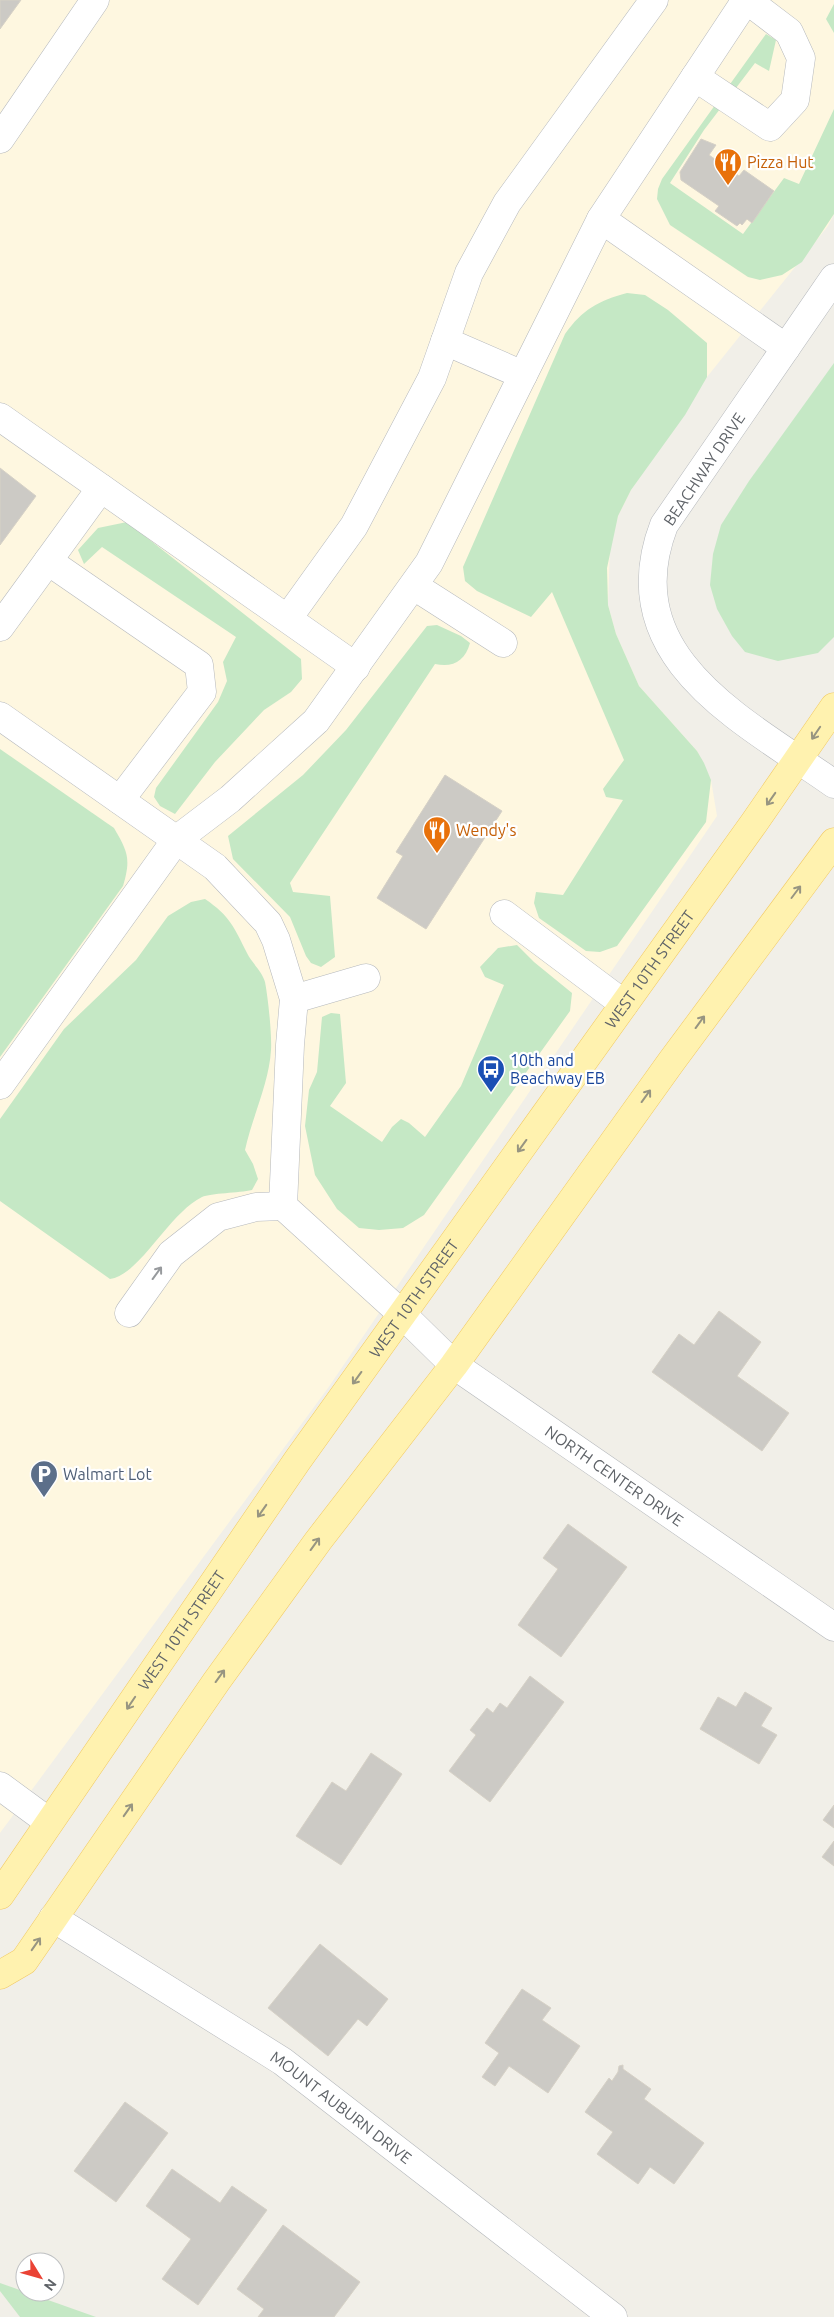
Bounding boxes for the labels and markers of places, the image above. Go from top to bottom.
restaurant icon: Pizza Hut [713,147,743,186]
place label: Pizza Hut [747,153,814,171]
restaurant icon: Wendy's [422,815,452,854]
place label: Wendy's [456,821,516,839]
place label: 10th and Beachway EB [510,1051,605,1087]
bus stop icon: 10th and Beachway EB [476,1054,506,1093]
parking icon: Walmart Lot [29,1459,59,1498]
place label: Walmart Lot [63,1465,152,1483]

